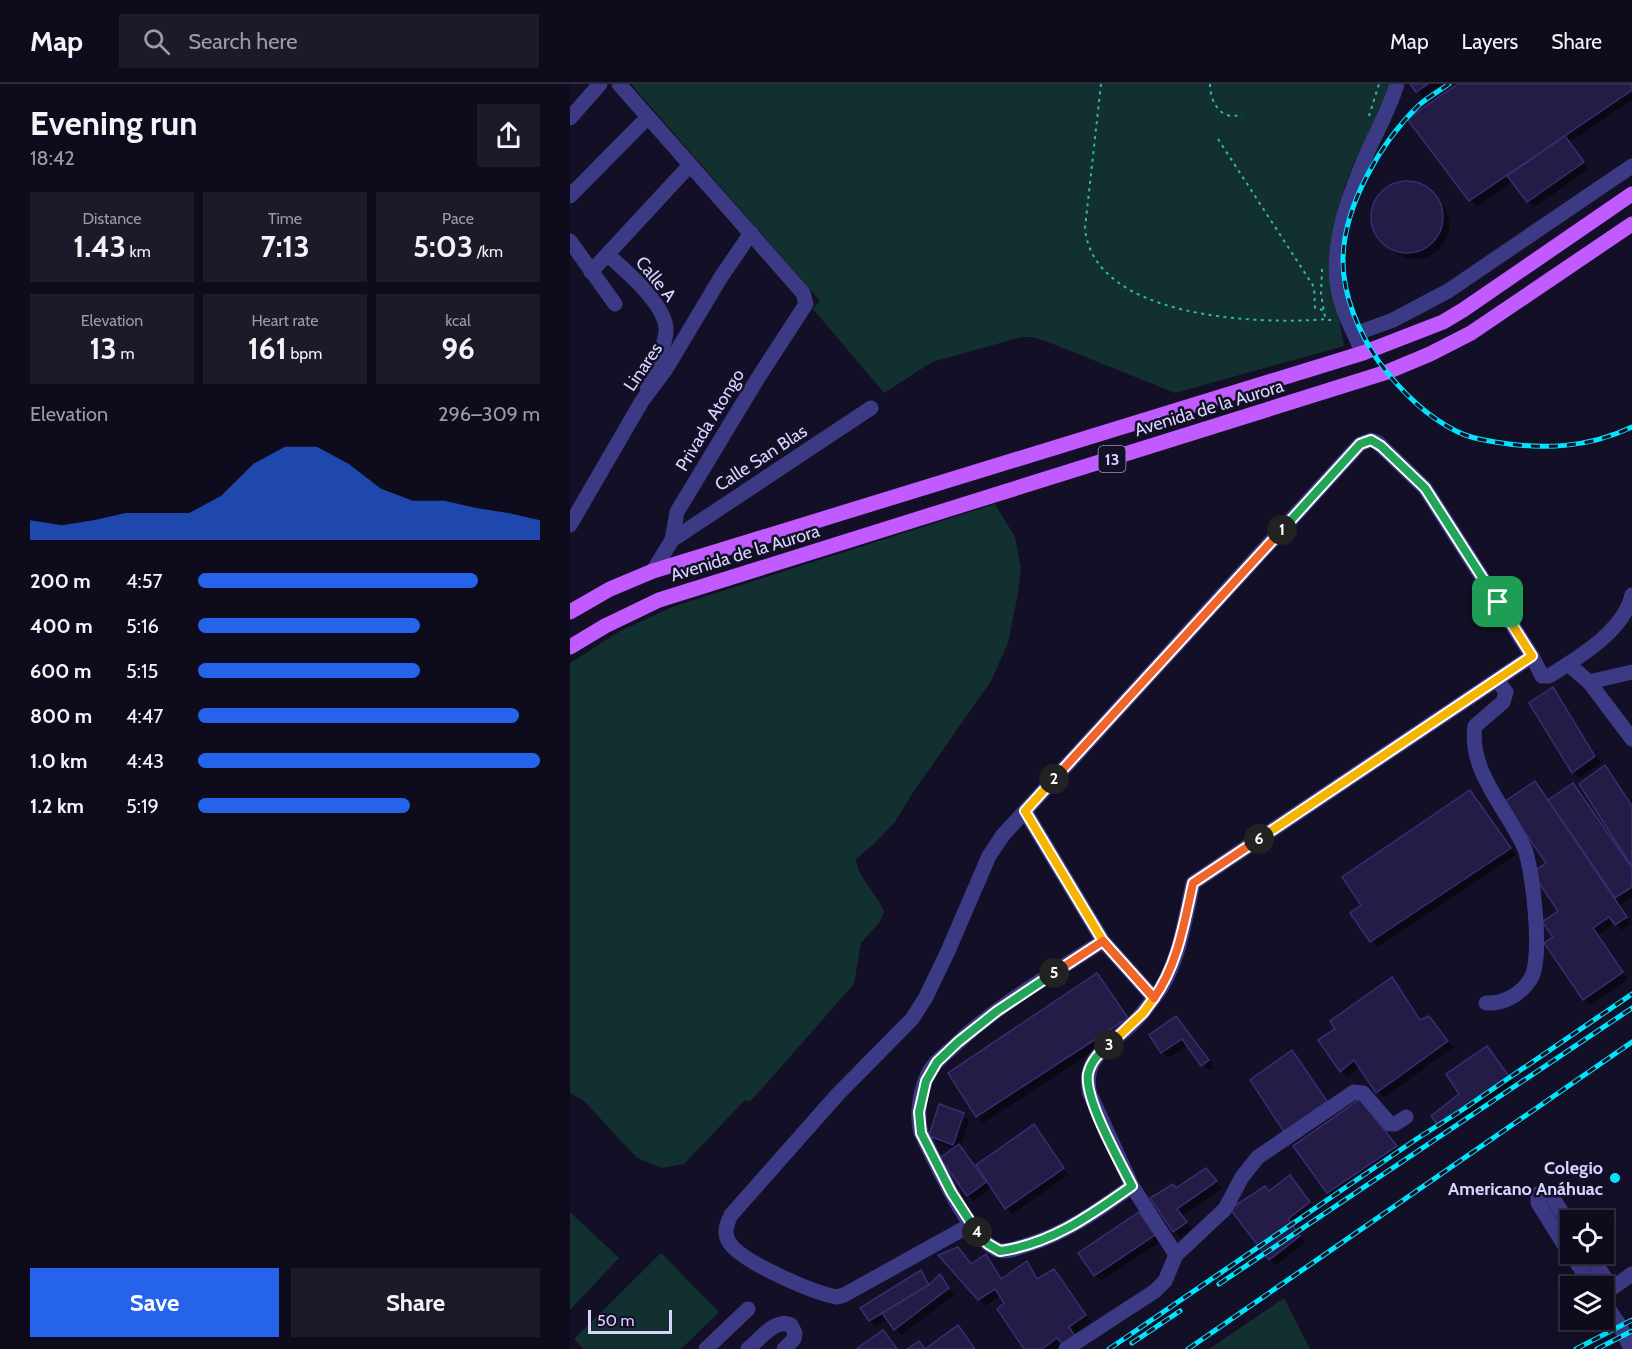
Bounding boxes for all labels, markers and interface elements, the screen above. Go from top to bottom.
search box [119,14,539,68]
text: Map [30,24,83,58]
icon: search [140,25,173,58]
text: Search here [188,28,297,55]
text: Map [1390,29,1429,54]
text: Layers [1462,29,1518,54]
text: Share [1551,29,1602,54]
text: Evening run [30,103,197,143]
button: share [477,104,540,167]
text: 18:42 [30,146,75,170]
text: Distance [83,209,141,228]
text: Time [268,209,302,228]
text: Pace [442,209,474,228]
text: 1.43 [73,228,126,265]
text: 7:13 [260,228,310,265]
text: 5:03 [413,228,473,265]
text: km [126,242,151,261]
text: /km [473,242,503,261]
street label: Calle A [631,252,681,306]
text: Elevation [81,311,143,330]
text: Heart rate [252,311,318,330]
text: kcal [445,311,471,330]
text: 13 [90,330,117,367]
text: 161 [248,330,287,367]
text: 96 [441,330,475,367]
street label: Linares [619,339,667,395]
text: m [117,344,134,363]
text: bpm [287,344,322,363]
street label: Privada Atongo [671,365,749,475]
street label: Avenida de la Aurora [1132,375,1287,441]
text: Elevation [30,402,108,426]
text: 296–309 m [438,402,540,426]
street label: Calle San Blas [711,420,811,496]
road number: 13 [1098,446,1126,472]
pin: 1 [1267,515,1297,545]
street label: Avenida de la Aurora [668,520,823,586]
text: 1 [1279,520,1285,539]
text: 200 m [30,569,91,593]
text: 4:57 [126,569,163,593]
pin [1472,576,1523,627]
icon: arrive [1481,585,1514,618]
text: 400 m [30,614,93,638]
text: 5:16 [126,614,159,638]
text: 600 m [30,659,91,683]
text: 5:15 [126,659,158,683]
text: 800 m [30,704,92,728]
text: 4:47 [126,704,163,728]
text: 1.0 km [30,749,87,773]
text: 4:43 [126,749,164,773]
pin: 2 [1039,764,1069,794]
text: 2 [1050,769,1058,788]
text: 1.2 km [30,794,84,818]
text: 5:19 [126,794,159,818]
pin: 6 [1244,824,1274,854]
text: 6 [1255,829,1264,848]
pin: 5 [1039,958,1069,988]
text: 5 [1050,963,1058,982]
pin: 3 [1094,1030,1124,1060]
text: 3 [1105,1035,1113,1054]
place label: Colegio Americano Anáhuac [1448,1157,1603,1200]
marker: Colegio Americano Anáhuac [1608,1171,1622,1185]
map controls [1560,1210,1614,1330]
button: locate [1560,1210,1614,1264]
pin: 4 [962,1217,992,1247]
text: 4 [972,1222,982,1241]
button: Save [30,1268,279,1337]
button: Share [291,1268,540,1337]
button: layers [1560,1276,1614,1330]
scale bar [588,1307,672,1334]
text: 50 m [597,1311,634,1330]

